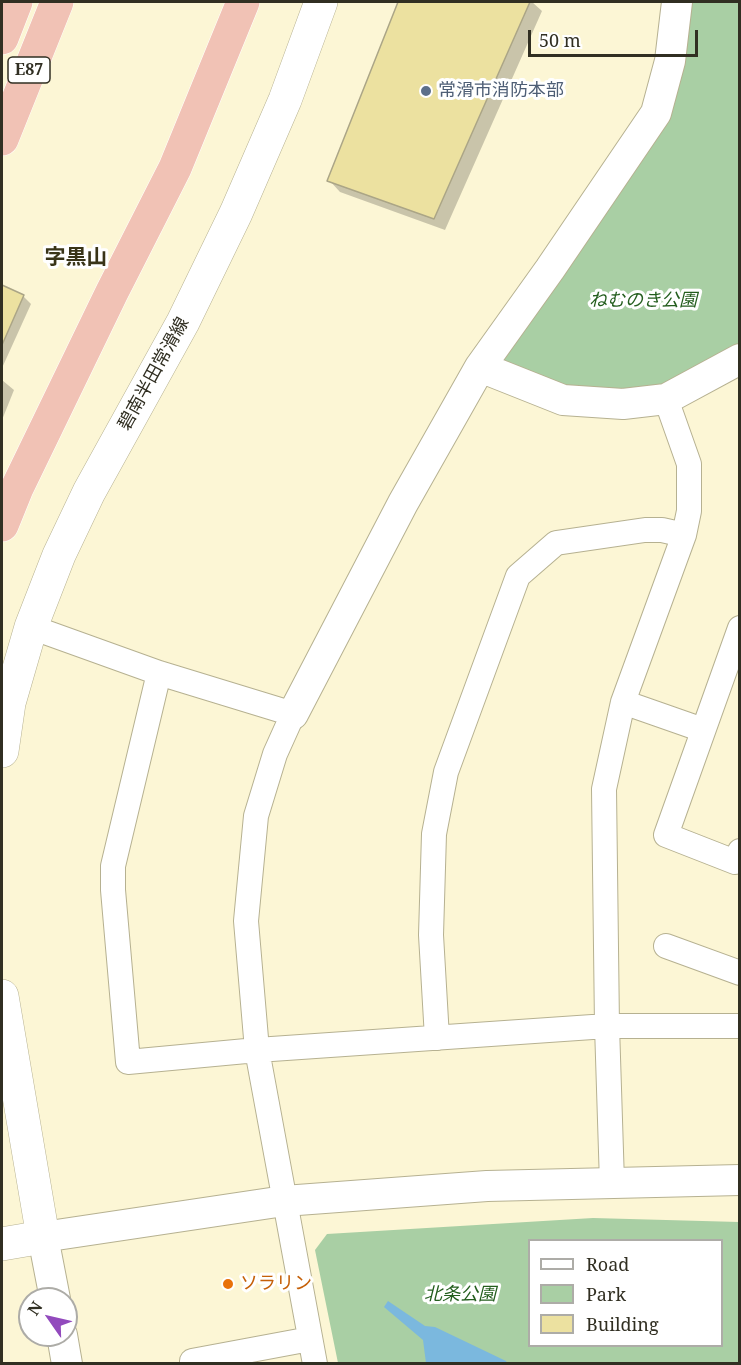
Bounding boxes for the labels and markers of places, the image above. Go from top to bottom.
place label: 常滑市消防本部 [438,80,564,102]
marker: 常滑市消防本部 [419,84,433,98]
place label: ソラリン [240,1273,312,1295]
marker: ソラリン [221,1277,235,1291]

